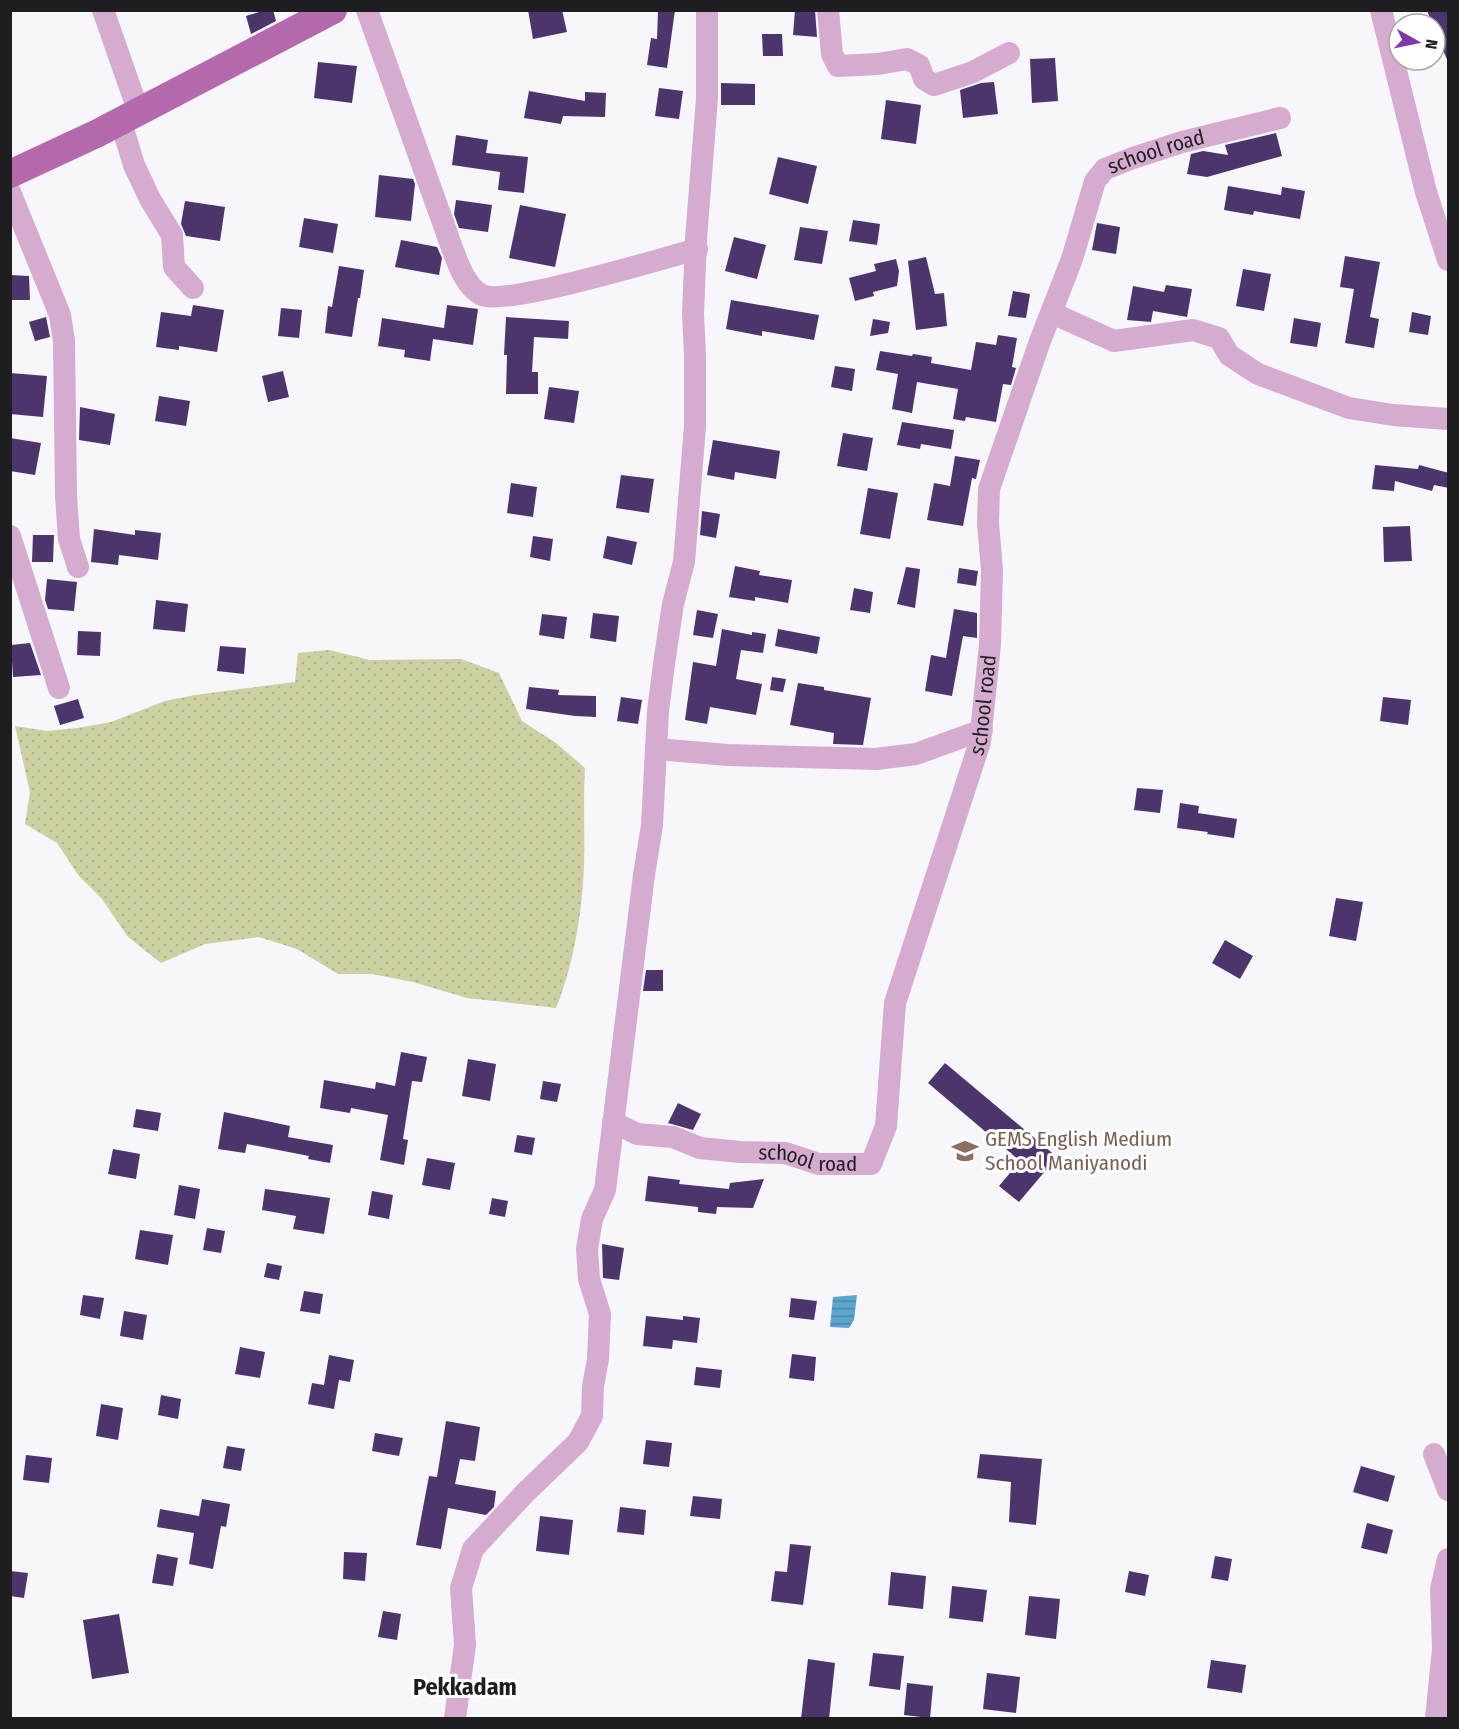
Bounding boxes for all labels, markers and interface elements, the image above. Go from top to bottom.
north arrow [1387,12,1447,72]
text: N [1421,38,1441,50]
street label: school road [1104,124,1207,180]
street label: school road [964,653,1002,759]
place label: GEMS English Medium School Maniyanodi [985,1126,1172,1176]
school or university icon: GEMS English Medium School Maniyanodi [950,1136,980,1166]
street label: school road [758,1139,857,1177]
district label: Pekkadam [413,1673,517,1701]

